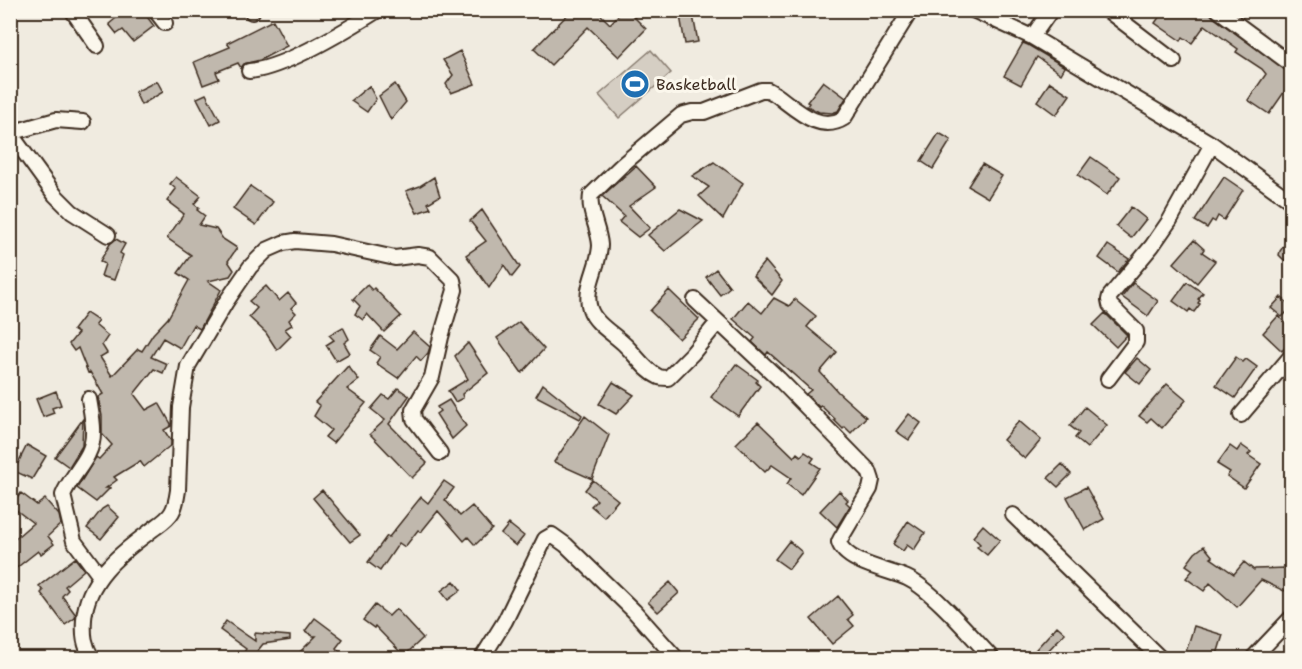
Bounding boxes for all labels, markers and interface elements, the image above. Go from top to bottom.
sports icon: Basketball [619,68,651,100]
place label: Basketball [656,74,736,95]

